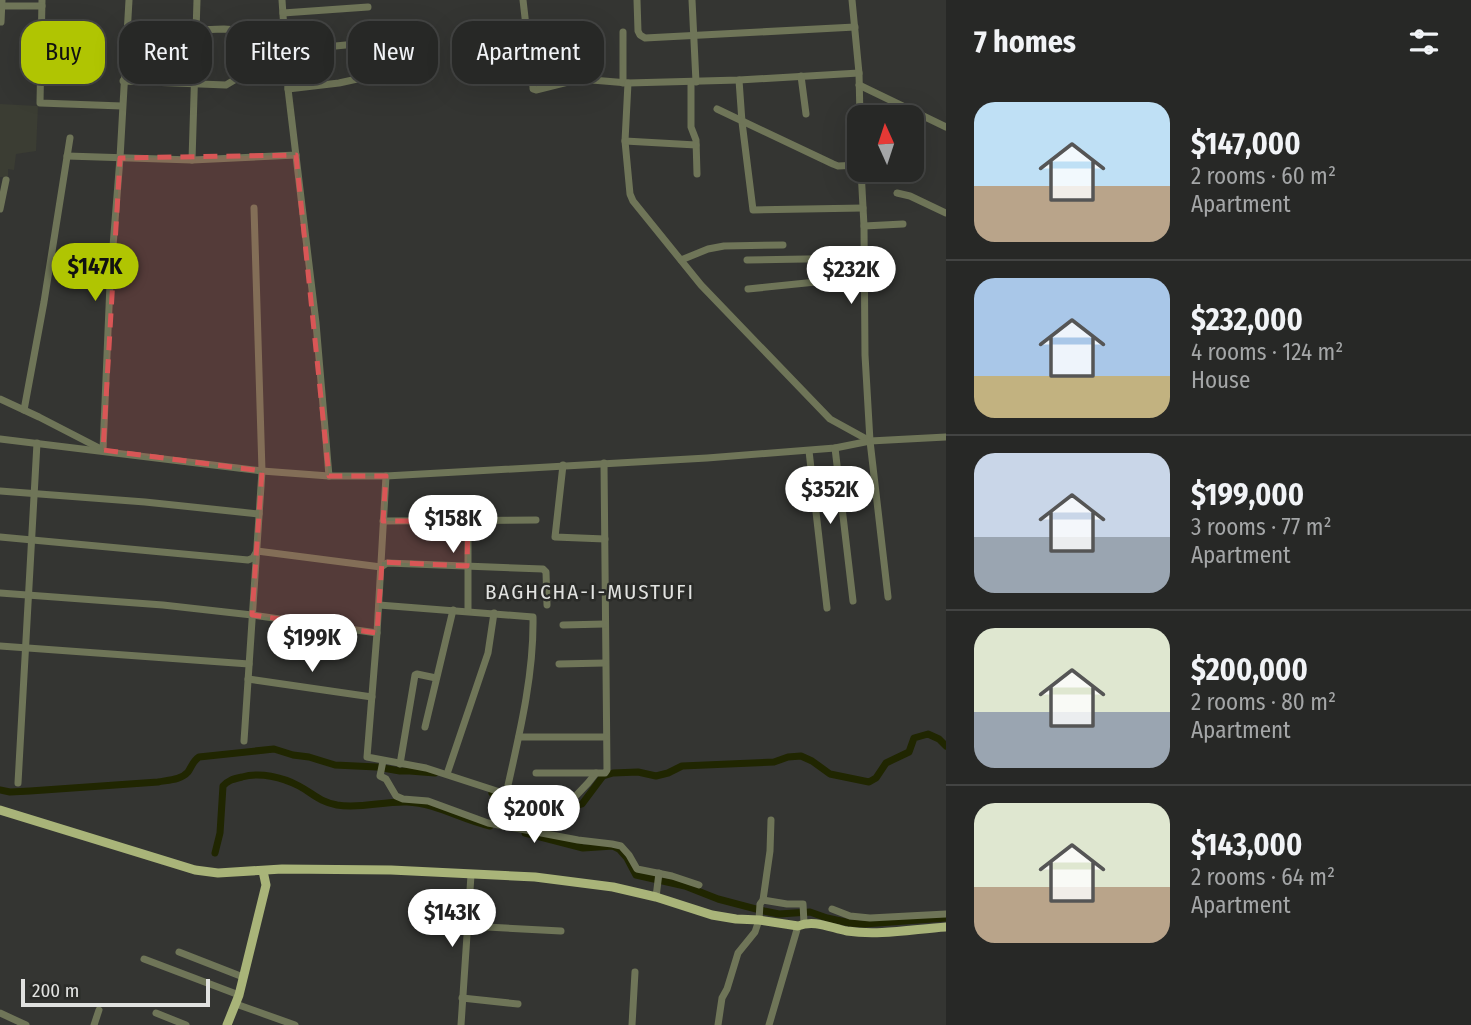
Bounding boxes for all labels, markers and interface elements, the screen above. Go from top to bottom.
chip: Buy [21,21,105,84]
chip: Rent [119,21,212,84]
chip: Filters [226,21,334,84]
chip: New [348,21,438,84]
chip: Apartment [452,21,604,84]
icon: filters [1405,23,1443,61]
text: 7 homes [974,24,1076,60]
north arrow [847,105,924,182]
map controls [847,105,924,182]
text: $147,000 [1191,126,1301,162]
icon: home [1030,130,1114,214]
text: 2 rooms · 60 m² [1191,162,1336,190]
text: Apartment [1191,190,1291,218]
pin: $147K [46,244,144,303]
pin: $232K [802,246,900,306]
text: $147K [68,252,122,280]
text: $232K [823,255,879,283]
text: $232,000 [1191,302,1303,338]
icon: home [1030,306,1114,390]
text: 4 rooms · 124 m² [1191,338,1343,366]
text: House [1191,366,1250,394]
pin: $352K [781,466,879,526]
text: $352K [801,475,859,503]
text: $199,000 [1191,477,1304,513]
icon: home [1030,481,1114,565]
pin: $158K [404,496,502,555]
text: $158K [424,504,482,532]
text: 3 rooms · 77 m² [1191,513,1332,541]
text: Apartment [1191,541,1291,569]
district label: BAGHCHA-I-MUSTUFI [485,579,695,605]
pin: $199K [263,614,361,674]
text: $199K [283,623,341,651]
text: $200,000 [1191,652,1308,688]
icon: home [1030,656,1114,740]
text: 2 rooms · 80 m² [1191,688,1336,716]
text: Apartment [1191,716,1291,744]
pin: $200K [485,786,583,845]
text: $200K [504,794,564,822]
text: $143,000 [1191,827,1302,863]
icon: home [1030,831,1114,915]
text: 2 rooms · 64 m² [1191,863,1335,891]
pin: $143K [403,890,501,949]
text: Apartment [1191,891,1291,919]
text: $143K [424,898,480,926]
scale bar [21,976,210,1008]
text: 200 m [32,979,79,1002]

